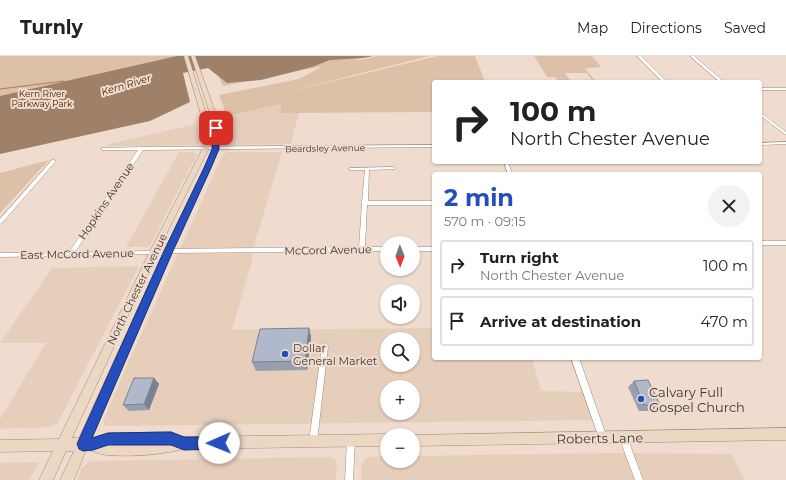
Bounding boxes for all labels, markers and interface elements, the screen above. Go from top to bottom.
text: Turnly [20,16,83,39]
text: Map [577,19,608,37]
text: Directions [630,19,702,37]
text: Saved [724,19,766,37]
water label: Kern River [99,71,153,99]
park label: Kern River Parkway Park [12,88,73,109]
text: 100 m [510,94,596,128]
icon: right [444,96,496,148]
pin [199,111,233,145]
icon: arrive [205,117,227,139]
text: North Chester Avenue [510,128,710,150]
street label: Beardsley Avenue [285,142,366,154]
street label: Hopkins Avenue [75,159,137,242]
text: 2 min [444,183,514,212]
button: close [708,185,750,227]
text: 570 m · 09:15 [444,213,526,229]
street label: North Chester Avenue [104,231,170,347]
north arrow [380,236,420,276]
map controls [380,236,420,468]
street label: McCord Avenue [284,242,372,258]
street label: East McCord Avenue [20,246,134,262]
text: Turn right [480,248,559,267]
icon: right [446,254,468,276]
text: 100 m [703,256,748,275]
text: North Chester Avenue [480,267,624,283]
button: sound [380,284,420,324]
icon: arrive [446,310,468,332]
text: Arrive at destination [480,312,641,331]
text: 470 m [701,312,748,331]
button: search [380,332,420,372]
place label: Dollar General Market [293,341,378,368]
marker: Dollar General Market [280,349,290,359]
button: + [380,380,420,420]
place label: Calvary Full Gospel Church [649,384,745,415]
marker: Calvary Full Gospel Church [636,394,646,404]
position arrow [198,422,240,464]
button: − [380,428,420,468]
street label: Roberts Lane [557,429,644,447]

